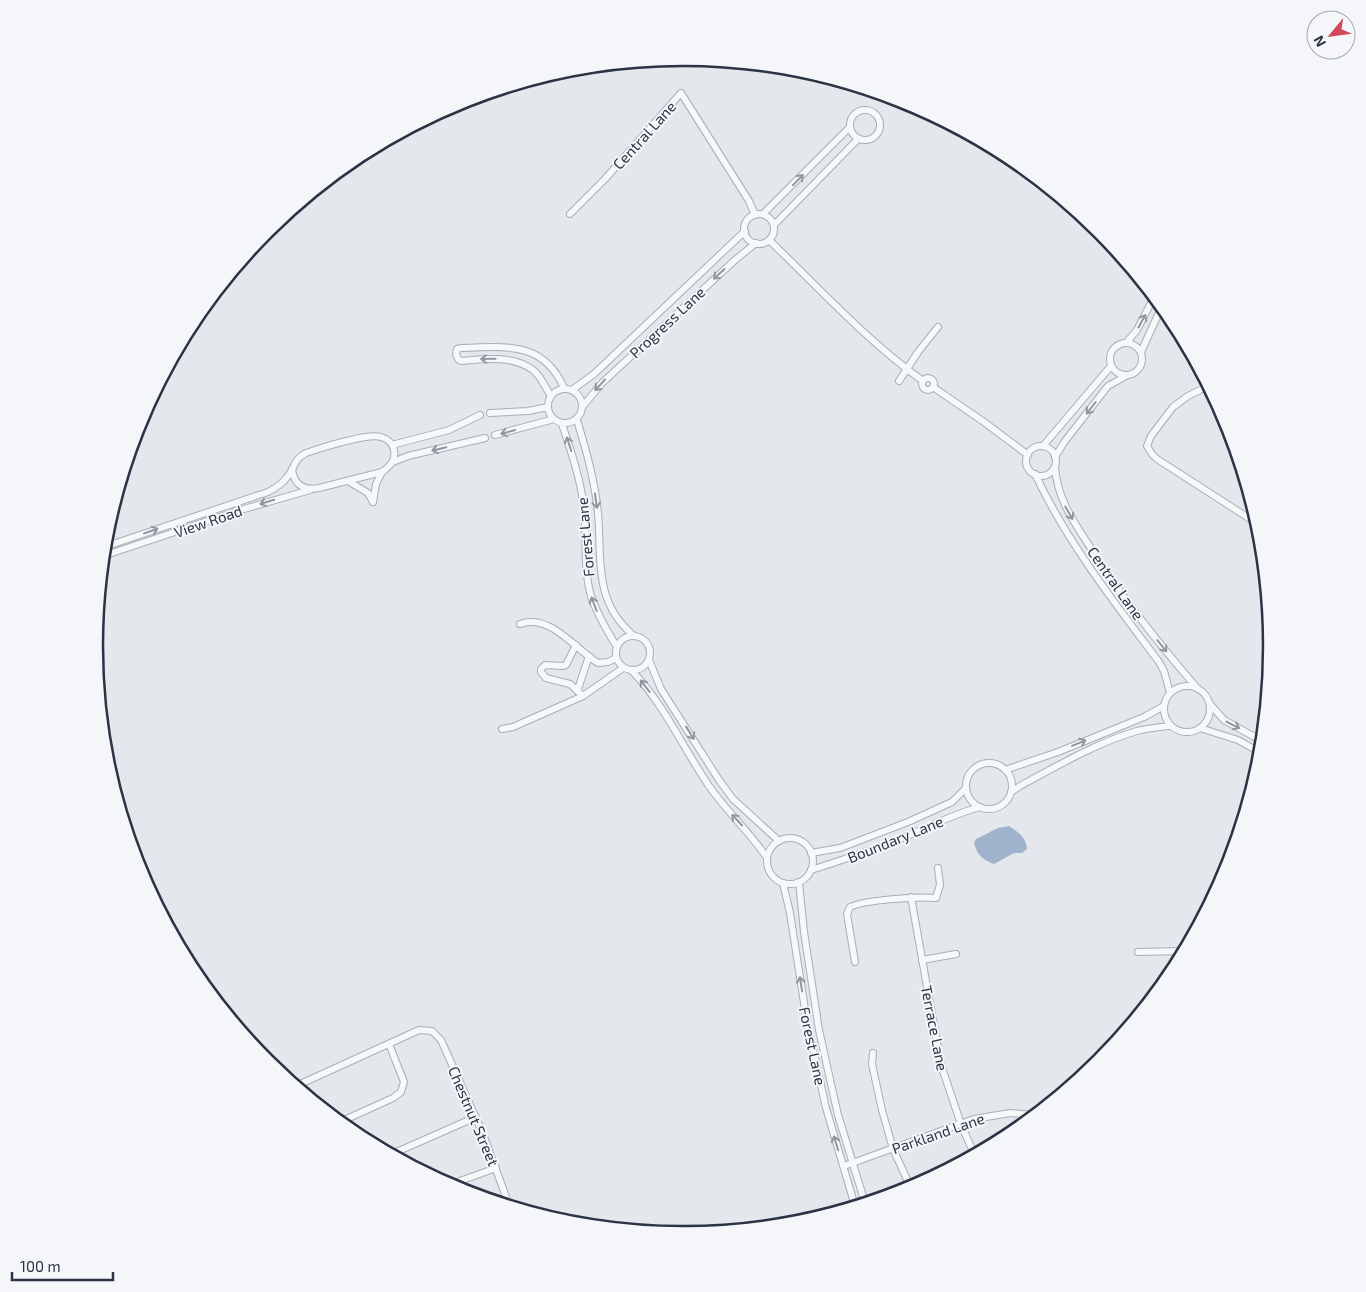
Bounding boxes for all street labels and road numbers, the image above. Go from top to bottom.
street label: Central Lane [609,97,679,173]
street label: Progress Lane [625,282,709,362]
street label: Forest Lane [573,497,597,577]
street label: View Road [172,501,244,541]
street label: Central Lane [1084,543,1148,623]
street label: Boundary Lane [845,812,945,866]
street label: Terrace Lane [918,984,952,1072]
street label: Forest Lane [796,1005,830,1087]
street label: Chestnut Street [445,1063,503,1169]
street label: Parkland Lane [889,1109,987,1157]

